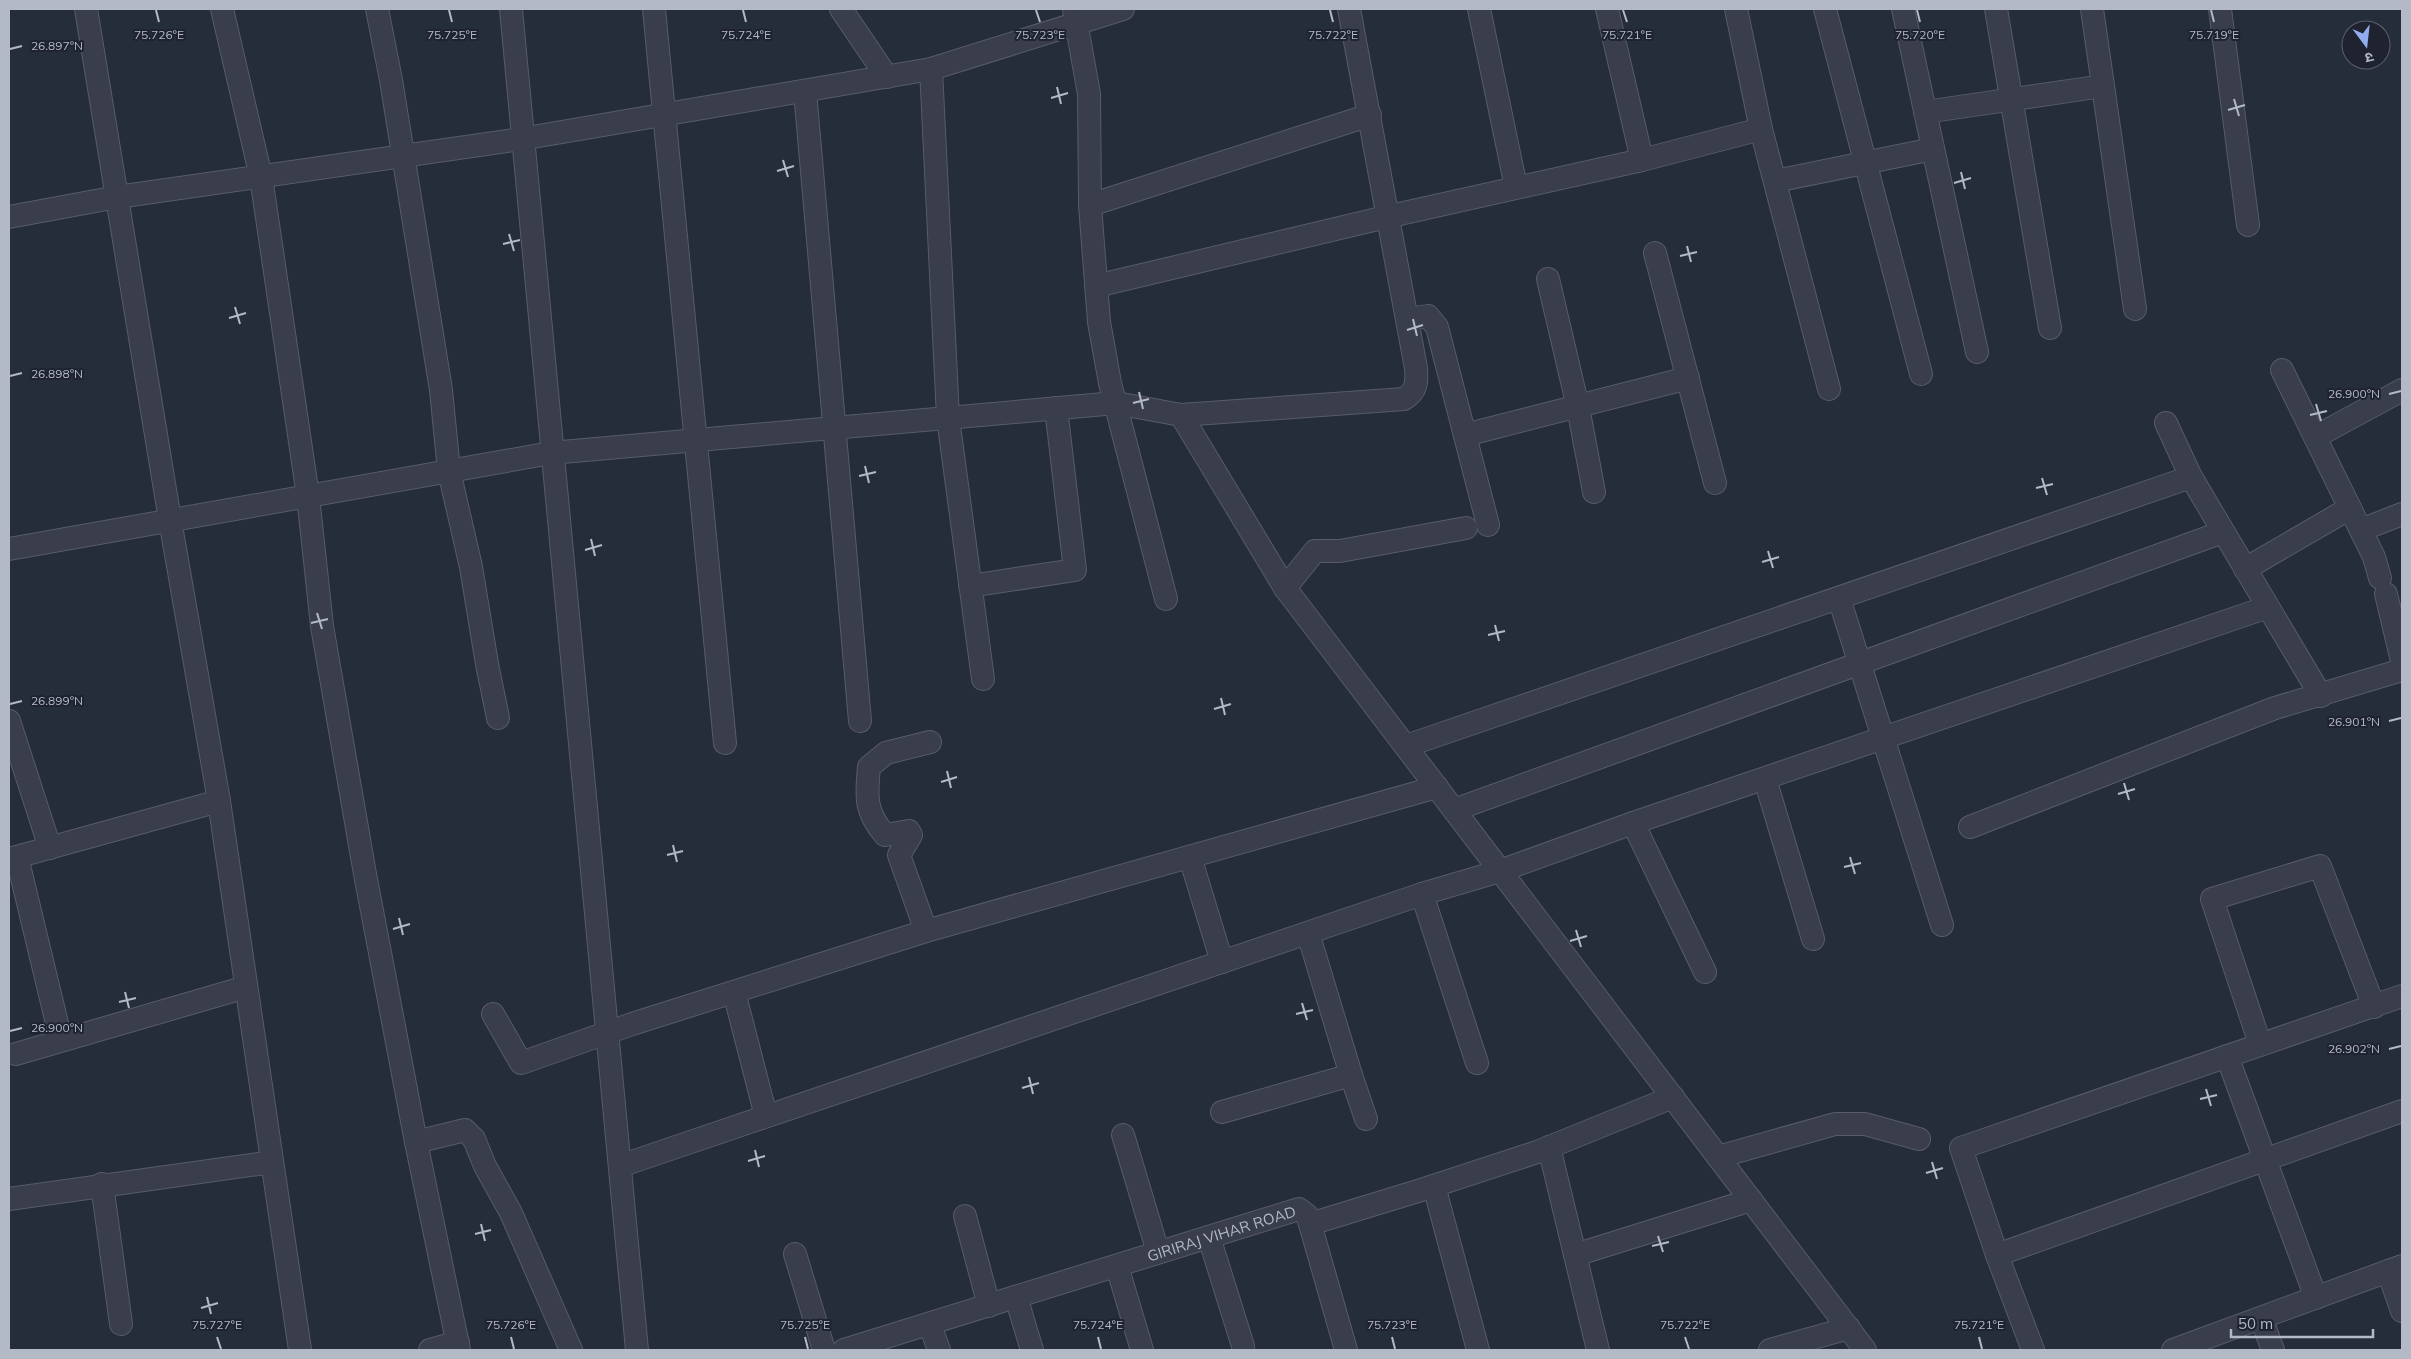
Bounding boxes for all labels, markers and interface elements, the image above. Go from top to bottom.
north arrow [2341,20,2391,70]
text: 75.726°E [134,27,184,42]
text: 75.725°E [427,27,477,42]
text: 75.724°E [721,27,771,42]
text: 75.723°E [1015,27,1065,42]
text: 75.722°E [1308,27,1358,42]
text: 75.721°E [1602,27,1652,42]
text: 75.720°E [1895,27,1945,42]
text: 75.719°E [2189,27,2239,42]
text: 26.897°N [31,38,83,53]
text: उ [2362,48,2376,68]
text: 26.898°N [31,366,83,381]
text: 26.900°N [2328,386,2380,401]
text: 26.899°N [31,693,83,708]
text: 26.901°N [2328,714,2380,729]
text: 26.900°N [31,1020,83,1035]
text: 26.902°N [2328,1041,2380,1056]
street label: GIRIRAJ VIHAR ROAD [1145,1201,1298,1265]
scale bar [2231,1306,2374,1338]
text: 50 m [2238,1314,2273,1333]
text: 75.727°E [192,1317,242,1332]
text: 75.726°E [486,1317,536,1332]
text: 75.725°E [780,1317,830,1332]
text: 75.724°E [1073,1317,1123,1332]
text: 75.723°E [1367,1317,1417,1332]
text: 75.722°E [1660,1317,1710,1332]
text: 75.721°E [1954,1317,2004,1332]

